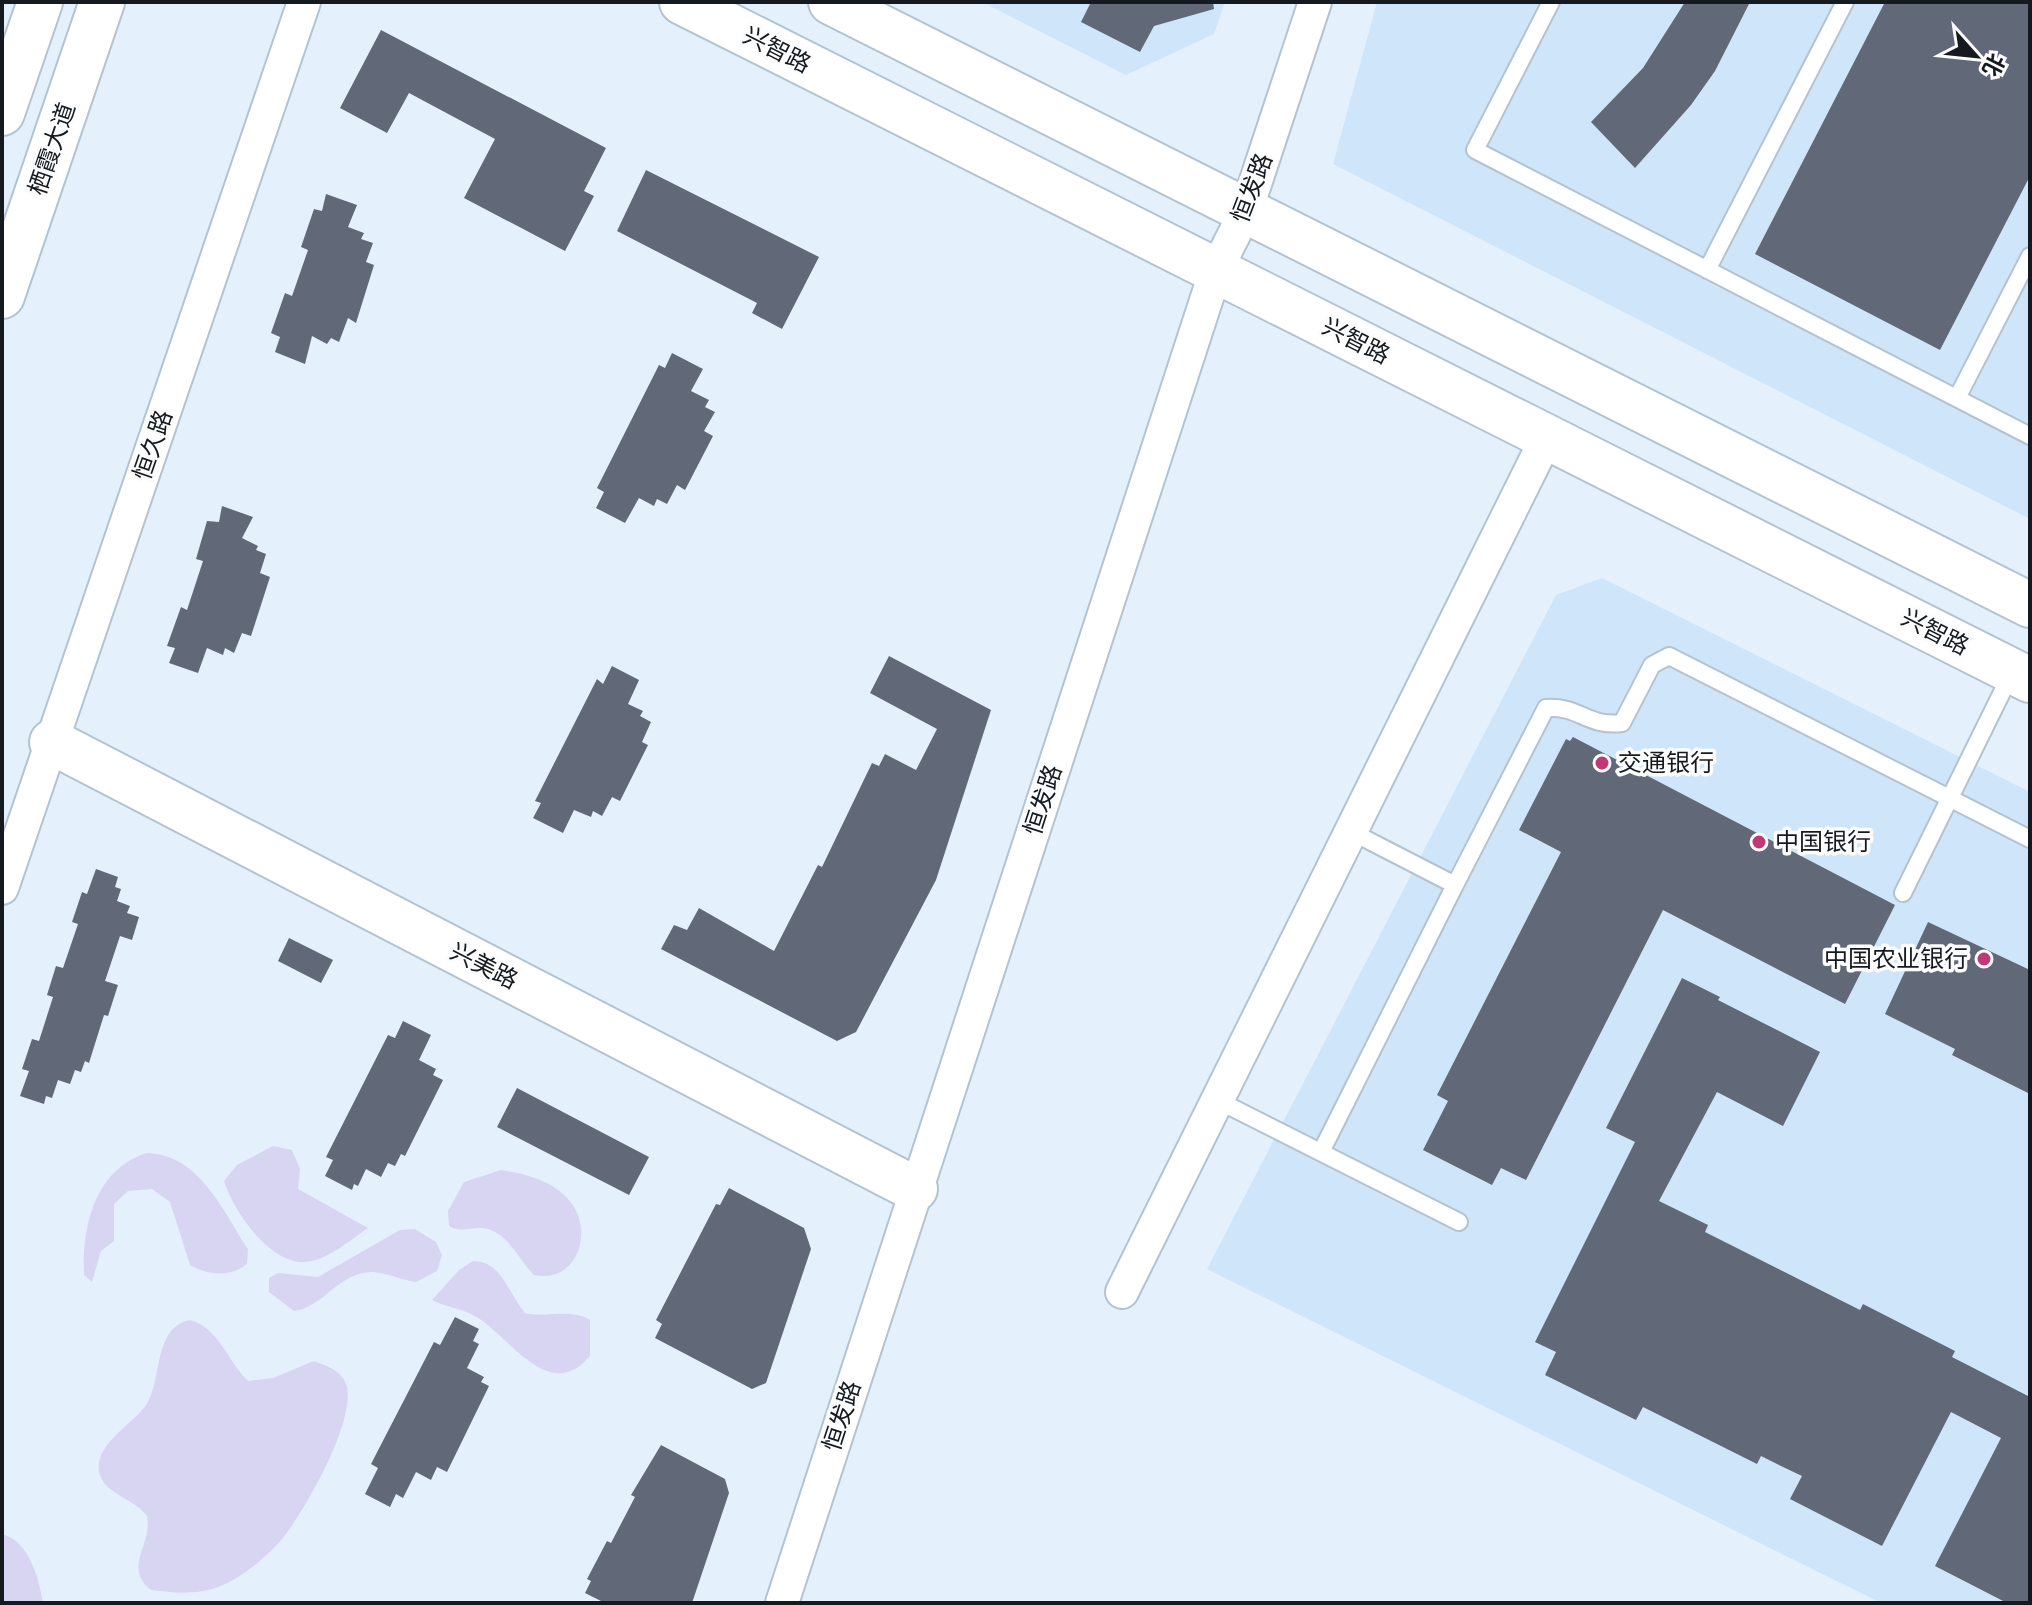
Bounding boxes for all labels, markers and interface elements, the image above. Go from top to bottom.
north arrow [1936,16,2016,96]
street label: 兴智路 [738,18,817,80]
text: 北 [1975,48,2012,82]
street label: 栖霞大道 [19,98,82,199]
street label: 恒发路 [1222,148,1279,227]
street label: 兴智路 [1317,309,1396,371]
street label: 恒久路 [124,405,179,484]
street label: 兴智路 [1896,600,1975,662]
place label: 交通银行 [1618,745,1714,778]
marker: 交通银行 [1593,754,1611,772]
street label: 恒发路 [1015,760,1068,839]
place label: 中国银行 [1775,824,1871,857]
marker: 中国银行 [1750,833,1768,851]
street label: 兴美路 [445,934,524,996]
place label: 中国农业银行 [1824,941,1968,974]
marker: 中国农业银行 [1975,950,1993,968]
street label: 恒发路 [814,1376,867,1455]

